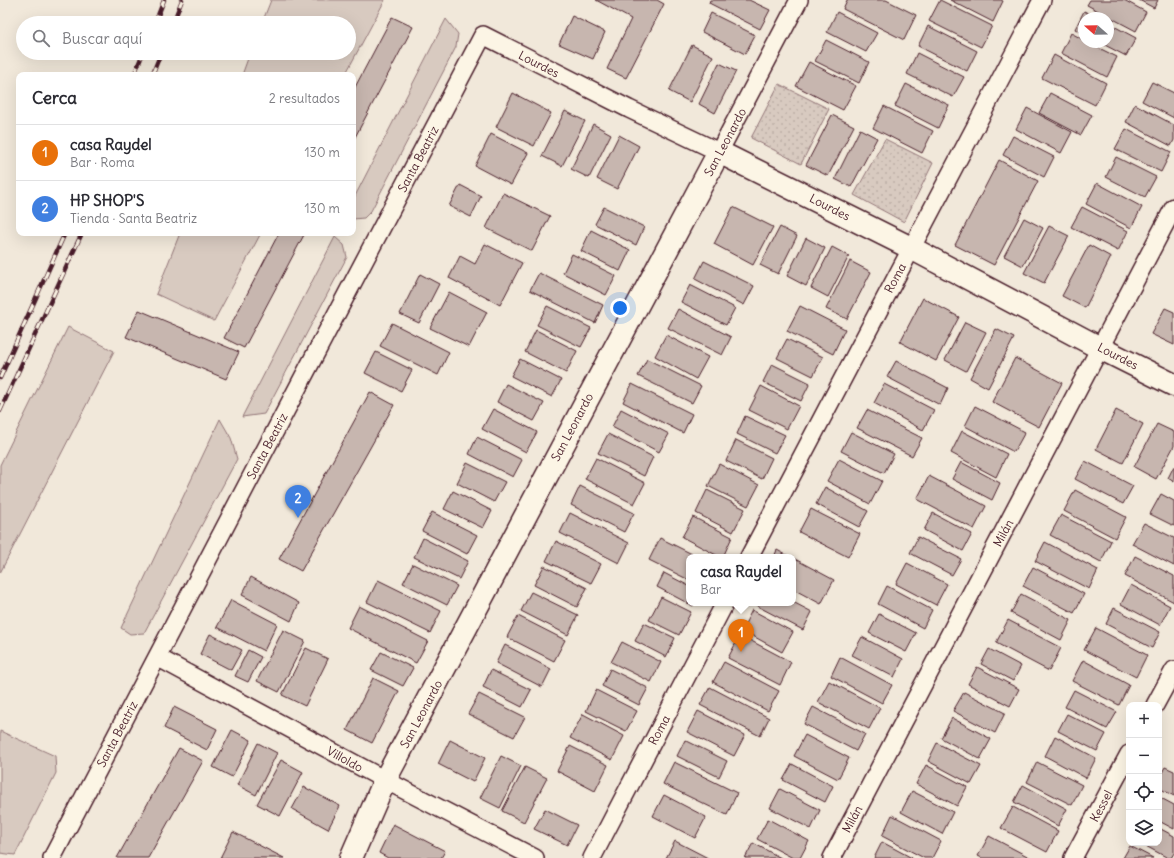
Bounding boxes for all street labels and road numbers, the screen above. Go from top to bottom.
street label: Lourdes [516,47,562,81]
street label: San Leonardo [701,105,749,179]
street label: Santa Beatriz [394,123,442,195]
street label: Lourdes [807,190,853,224]
street label: Roma [881,260,909,295]
street label: Lourdes [1095,339,1141,373]
street label: San Leonardo [548,390,596,464]
street label: Santa Beatriz [243,410,291,482]
street label: Milán [990,517,1016,549]
street label: San Leonardo [397,677,445,751]
street label: Santa Beatriz [93,698,141,770]
street label: Roma [645,712,673,747]
street label: Villoldo [324,743,366,775]
street label: Kessel [1086,788,1116,824]
street label: Milán [839,803,865,835]

